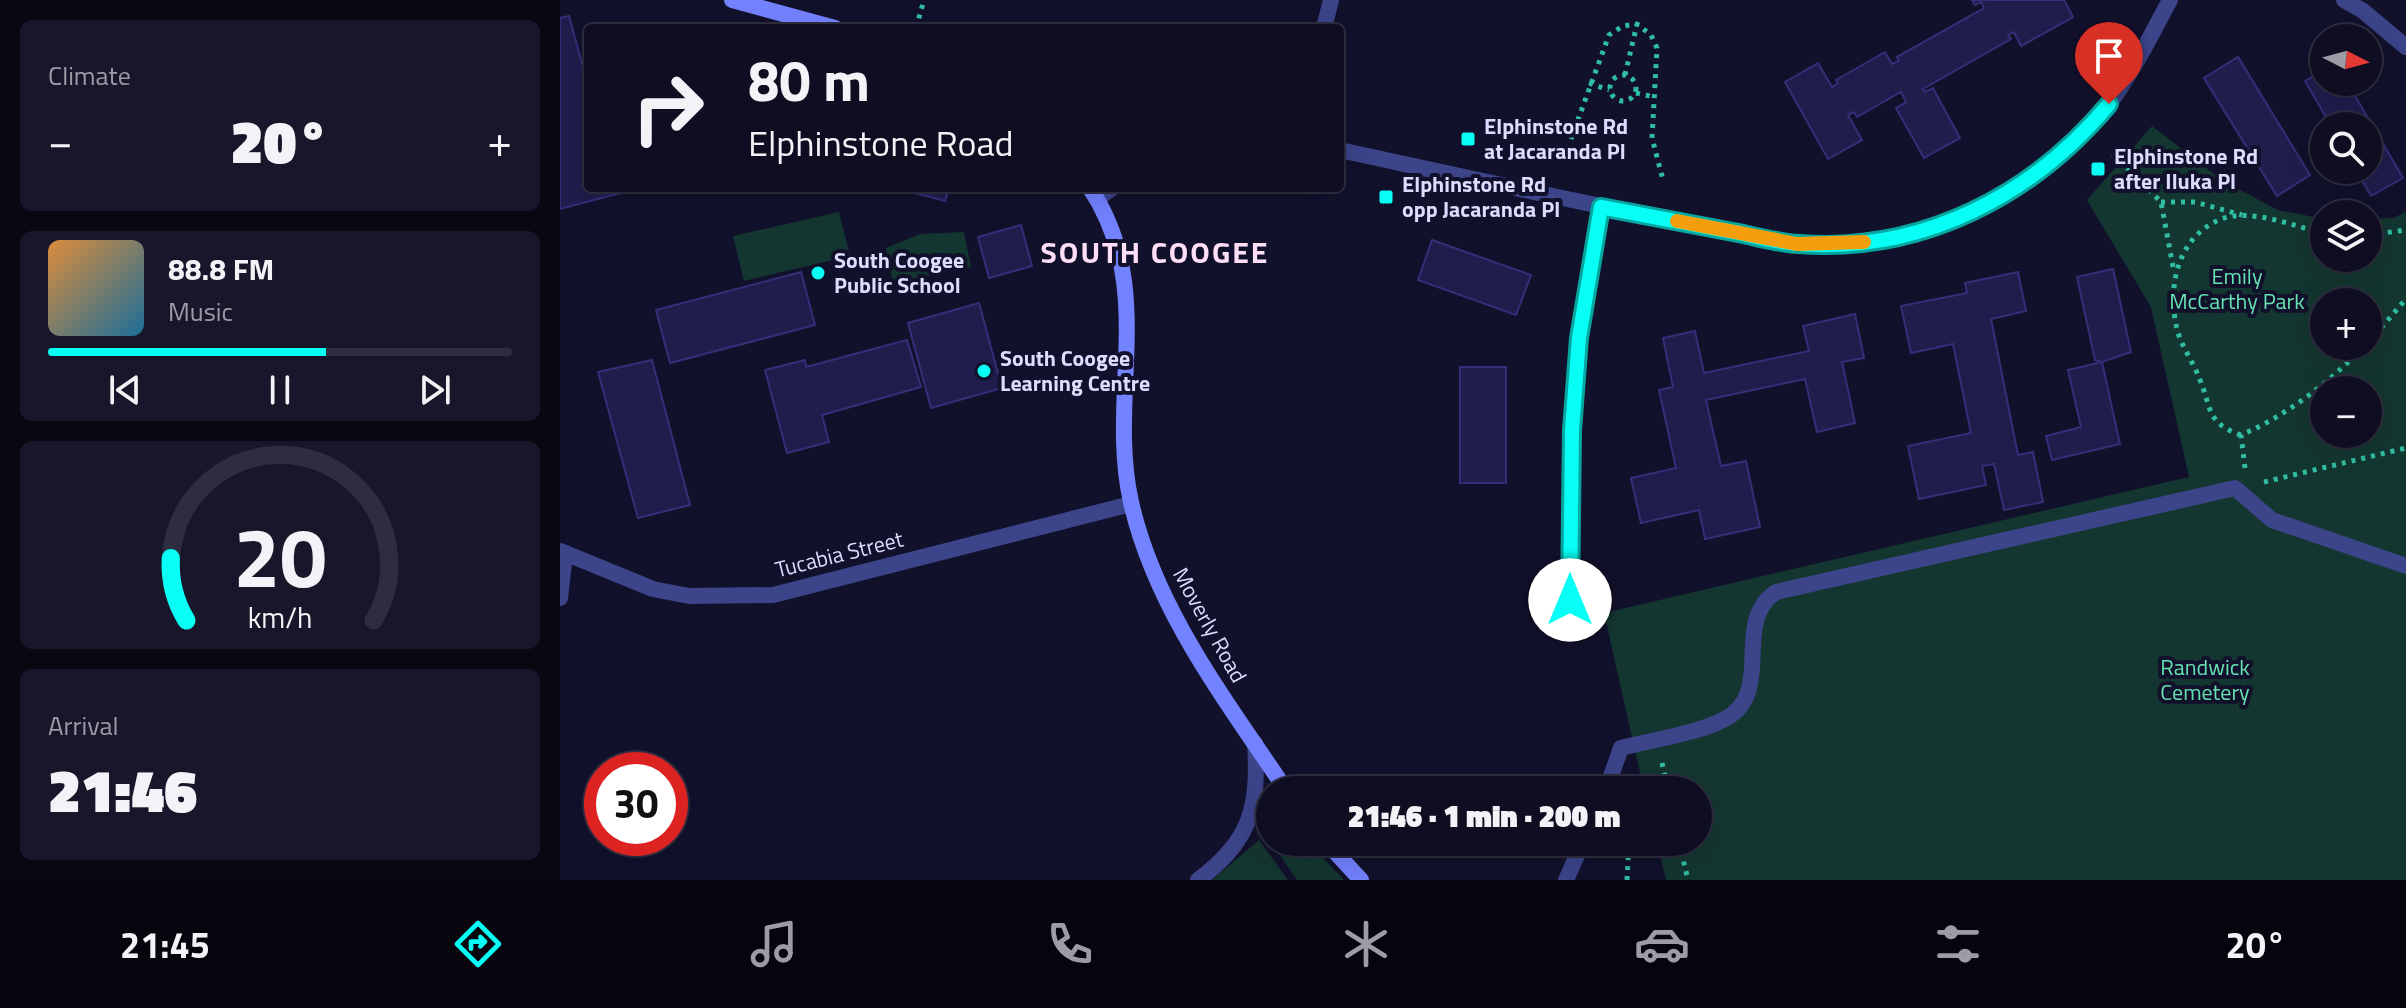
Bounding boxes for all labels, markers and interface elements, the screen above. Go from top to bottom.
pin [2075,22,2143,104]
north arrow [2310,24,2382,96]
map controls [2310,24,2382,448]
icon: arrive [2087,34,2131,78]
text: 80 m [748,38,870,123]
text: Climate [48,56,131,95]
icon: right [616,56,720,160]
text: 20° [231,95,330,186]
text: − [48,107,73,174]
text: + [487,107,512,174]
place label: Elphinstone Rd at Jacaranda Pl [1484,109,1628,168]
button: search [2310,112,2382,184]
text: Elphinstone Road [748,115,1014,170]
marker: Elphinstone Rd at Jacaranda Pl [1459,130,1477,148]
place label: Elphinstone Rd after Iluka Pl [2114,139,2258,198]
marker: Elphinstone Rd after Iluka Pl [2089,160,2107,178]
place label: Elphinstone Rd opp Jacaranda Pl [1402,167,1560,226]
marker: Elphinstone Rd opp Jacaranda Pl [1377,188,1395,206]
button: layers [2310,200,2382,272]
district label: SOUTH COOGEE [1041,229,1270,275]
place label: South Coogee Public School [834,243,964,302]
text: 88.8 FM [168,246,274,292]
park label: Emily McCarthy Park [2169,259,2305,318]
marker: South Coogee Public School [809,264,827,282]
button: + [2310,288,2382,360]
text: Music [168,292,233,331]
place label: South Coogee Learning Centre [1000,341,1150,400]
marker: South Coogee Learning Centre [975,362,993,380]
icon: previous [103,368,147,412]
icon: pause [258,368,302,412]
icon: next [413,368,457,412]
button: − [2310,376,2382,448]
text: 20 [233,493,327,619]
street label: Tucabia Street [771,522,907,586]
position arrow [1528,558,1612,642]
street label: Moverly Road [1164,561,1256,689]
text: km/h [248,597,312,640]
park label: Randwick Cemetery [2160,650,2250,709]
text: Arrival [48,706,119,745]
text: 21:46 [48,744,197,835]
speed limit sign: 30 [584,752,688,856]
text: 21:46 · 1 min · 200 m [1348,793,1620,839]
icon: directions [450,916,506,972]
icon: music [746,916,802,972]
icon: phone [1042,916,1098,972]
icon: climate [1338,916,1394,972]
icon: car [1634,916,1690,972]
icon: filters [1930,916,1986,972]
text: 21:45 [120,917,210,972]
text: 20° [2226,917,2286,972]

